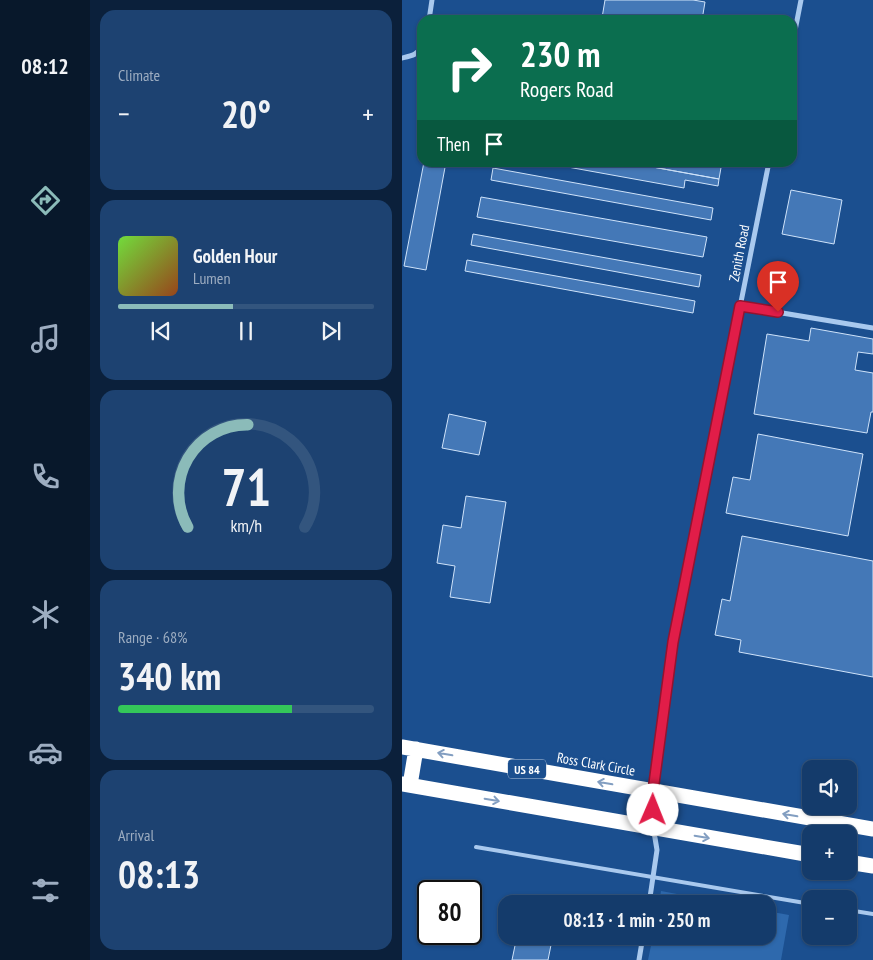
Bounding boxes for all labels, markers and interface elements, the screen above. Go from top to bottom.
text: 230 m [520,31,601,77]
icon: right [437,35,502,100]
text: 08:12 [21,52,69,80]
text: Climate [118,65,160,85]
text: Rogers Road [520,75,613,103]
text: 20° [221,89,271,138]
text: − [118,95,130,132]
text: + [362,95,374,132]
icon: arrive [480,130,508,158]
text: Then [437,132,470,156]
icon: directions [28,183,63,218]
street label: Zenith Road [725,223,753,283]
text: Golden Hour [193,244,277,268]
pin [757,261,799,312]
text: Lumen [193,268,230,288]
icon: arrive [764,268,792,296]
icon: previous [147,317,175,345]
icon: pause [232,317,260,345]
icon: next [317,317,345,345]
icon: music [28,321,63,356]
text: 71 [221,453,271,520]
icon: phone [28,459,63,494]
text: km/h [230,514,262,537]
icon: climate [28,597,63,632]
text: Range · 68% [118,627,187,647]
text: 340 km [118,651,221,700]
icon: car [28,735,63,770]
street label: Ross Clark Circle [555,748,637,780]
one-way arrow [437,749,453,759]
road number: US 84 [508,760,546,779]
map controls [802,760,857,945]
button: sound [802,760,857,815]
one-way arrow [597,777,613,787]
position arrow [626,783,678,835]
one-way arrow [484,795,500,805]
one-way arrow [782,809,798,819]
text: Arrival [118,825,154,845]
button: + [802,825,857,880]
one-way arrow [693,832,709,842]
text: 08:13 [118,849,200,898]
icon: filters [28,873,63,908]
speed limit sign: 80 [417,880,482,945]
button: − [802,890,857,945]
text: 08:13 · 1 min · 250 m [564,908,710,932]

